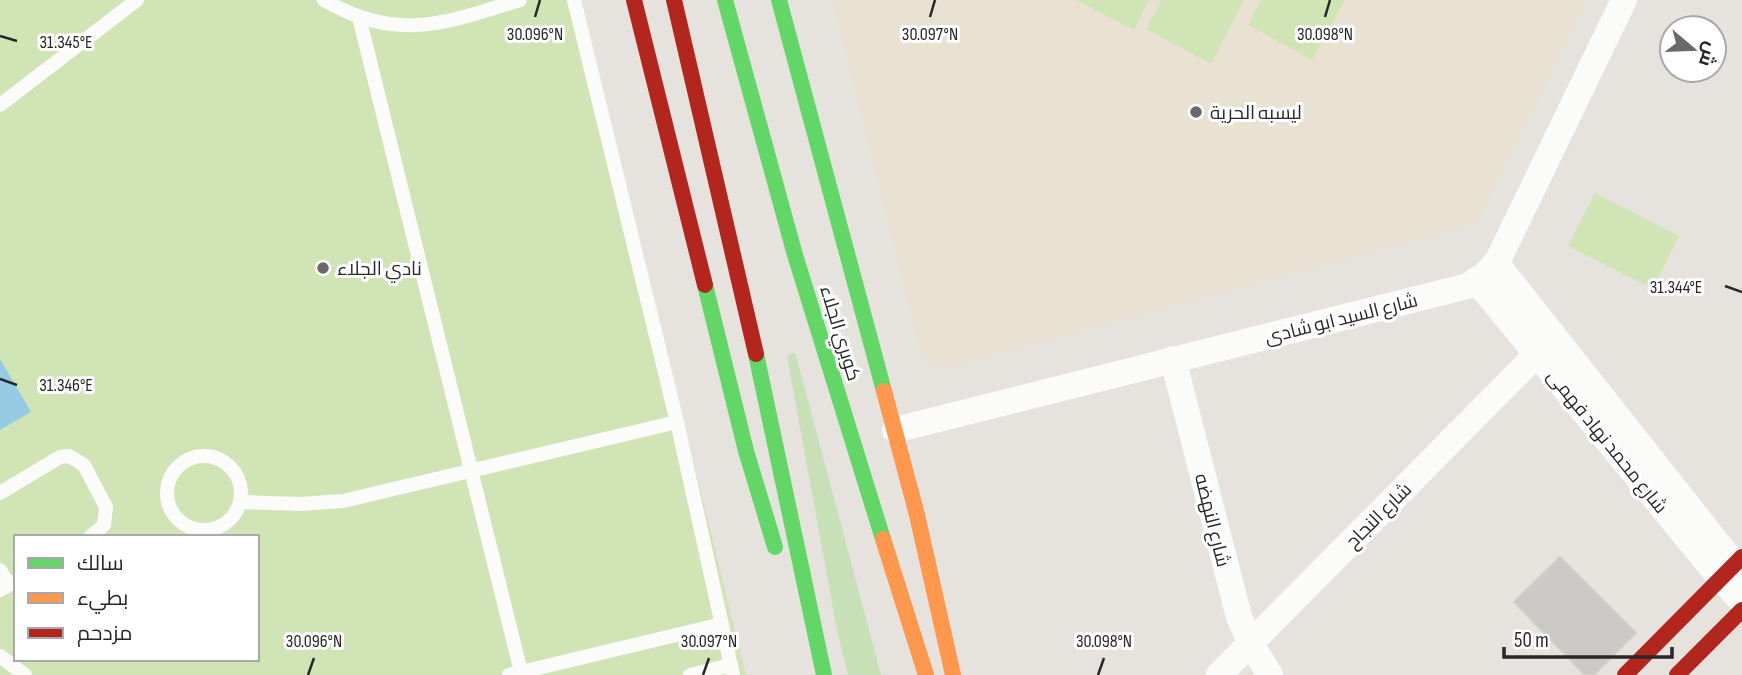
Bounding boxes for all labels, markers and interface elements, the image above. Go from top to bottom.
north arrow [1658,14,1728,84]
text: 30.096°N [507,24,563,45]
text: 30.097°N [902,24,958,45]
text: 30.098°N [1297,24,1353,45]
text: 31.345°E [40,32,92,53]
text: ش [1693,39,1722,69]
place label: ليسبه الحرية [1210,102,1302,125]
marker: ليسبه الحرية [1188,104,1204,120]
place label: نادي الجلاء [337,258,422,283]
marker: نادي الجلاء [315,260,331,276]
text: 31.344°E [1650,277,1702,298]
street label: كوبري الجلاء [812,283,865,385]
street label: شارع السيد ابو شادى [1262,289,1421,351]
street label: شارع محمد نهاد فهمى [1541,365,1672,519]
text: 31.346°E [39,375,93,396]
street label: شارع النهضه [1188,471,1234,570]
street label: شارع النجاح [1341,478,1418,555]
legend [14,535,259,661]
text: سالك [77,551,124,576]
text: بطيء [77,586,128,614]
scale bar [1504,616,1672,660]
text: مزدحم [77,621,132,647]
text: 50 m [1514,628,1549,653]
text: 30.096°N [286,631,342,652]
text: 30.097°N [681,631,737,652]
text: 30.098°N [1076,631,1132,652]

